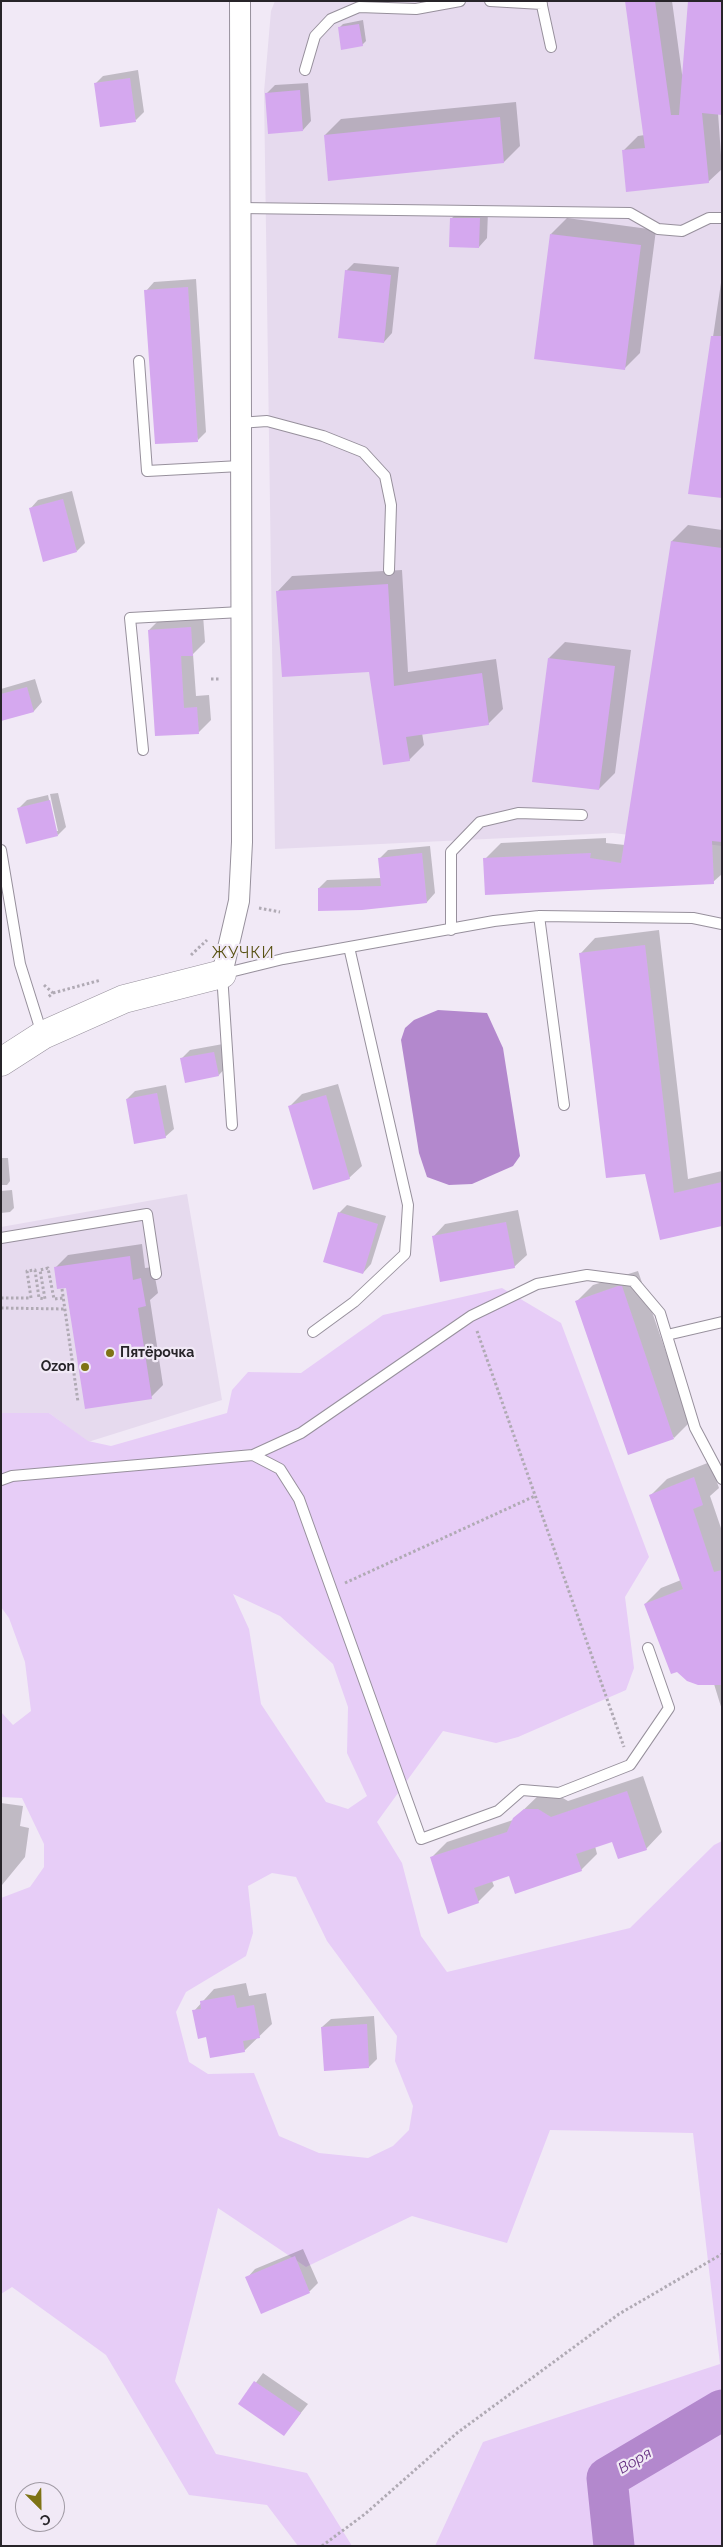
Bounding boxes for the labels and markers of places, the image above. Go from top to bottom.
place label: Пятёрочка [120,1345,194,1361]
marker: Пятёрочка [104,1347,116,1359]
place label: Ozon [41,1359,75,1375]
marker: Ozon [79,1361,91,1373]

